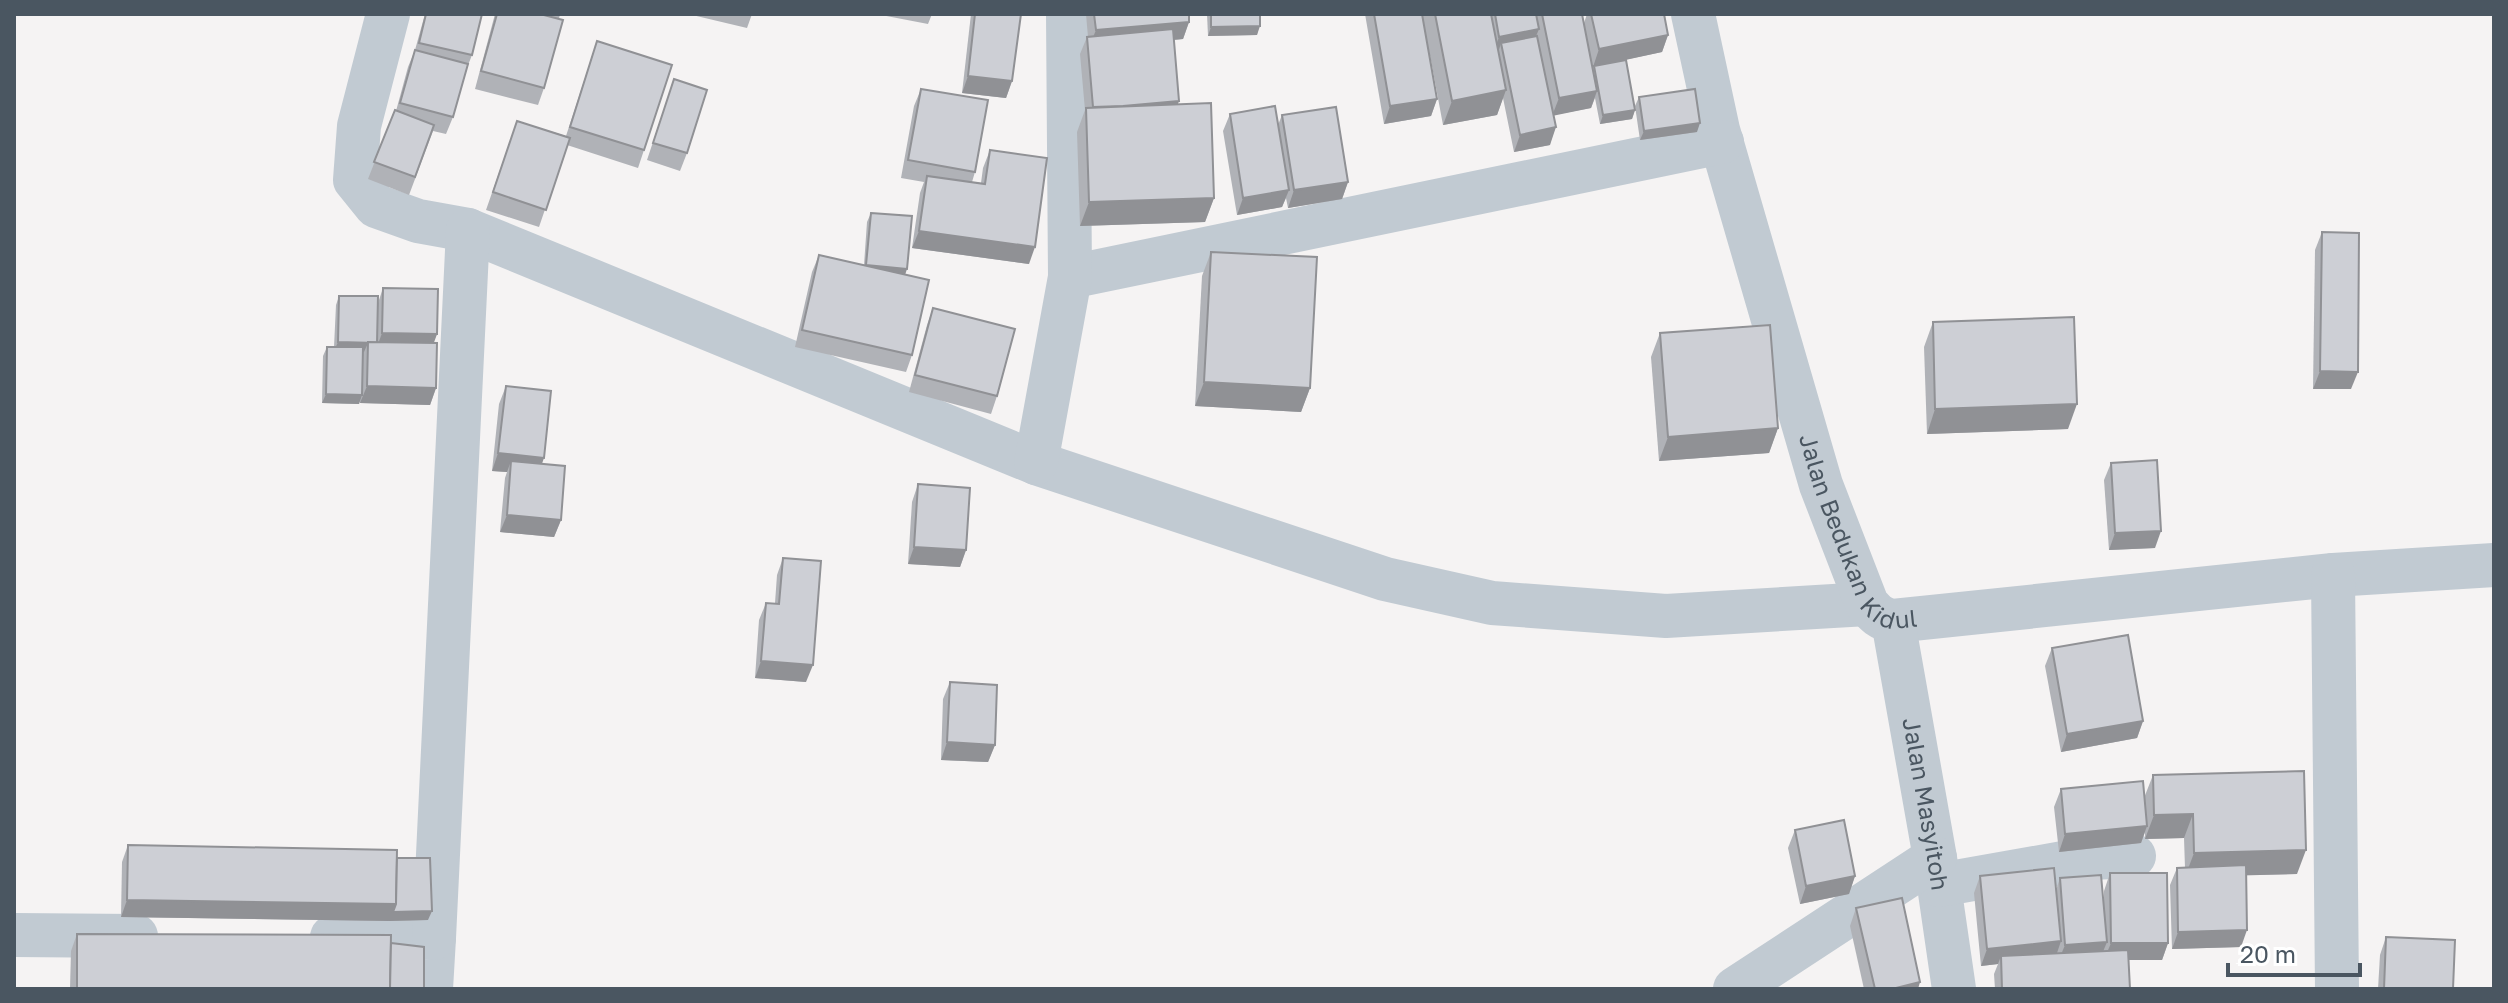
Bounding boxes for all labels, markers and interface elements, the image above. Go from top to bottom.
street label: Jalan Bedukan Kidul [1794,430,1918,634]
street label: Jalan Masyitoh [1897,715,1956,892]
scale bar [2228,927,2360,977]
text: 20 m [2240,939,2296,968]

